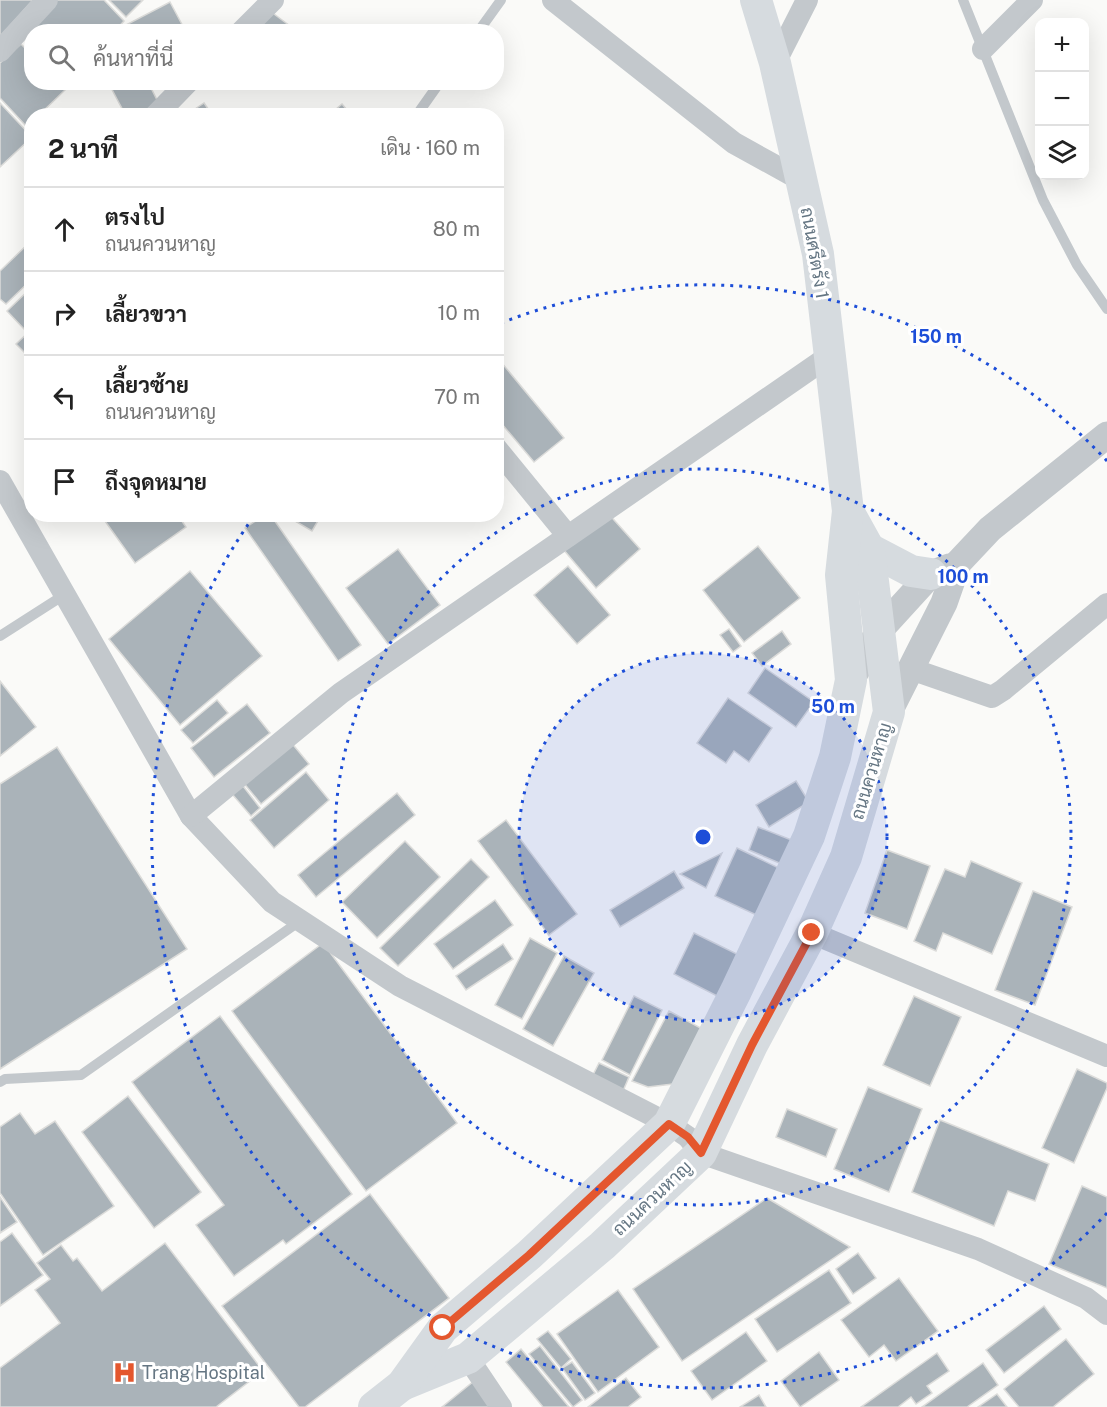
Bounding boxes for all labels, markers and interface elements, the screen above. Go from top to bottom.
map controls [1035,18,1089,180]
button: + [1035,18,1089,72]
search box [24,24,504,90]
icon: search [45,41,78,74]
text: ค้นหาที่นี่ [93,45,173,71]
button: − [1035,72,1089,126]
button: layers [1035,126,1089,180]
text: 2 นาที [48,133,118,164]
text: เดิน · 160 m [380,136,480,160]
text: ตรงไป [105,204,165,230]
street label: ถนนศรีตรัง 1 [797,205,835,300]
icon: ahead [48,213,81,246]
text: 80 m [433,217,480,241]
text: ถนนควนหาญ [105,232,216,256]
icon: right [48,297,81,330]
text: เลี้ยวขวา [105,301,187,327]
text: 10 m [437,301,480,325]
text: 150 m [910,326,962,347]
text: เลี้ยวซ้าย [105,372,189,398]
icon: left [48,381,81,414]
text: 70 m [434,385,480,409]
text: ถนนควนหาญ [105,400,216,424]
icon: arrive [48,465,81,498]
text: ถึงจุดหมาย [105,469,207,495]
text: 100 m [937,566,989,587]
text: 50 m [811,696,855,717]
street label: ถนนควนหาญ [846,720,897,822]
centre of rings [693,827,713,847]
route end [798,919,824,945]
street label: ถนนควนหาญ [608,1156,696,1241]
route start [429,1314,455,1340]
hospital icon: Trang Hospital [111,1359,137,1385]
place label: Trang Hospital [142,1362,265,1383]

